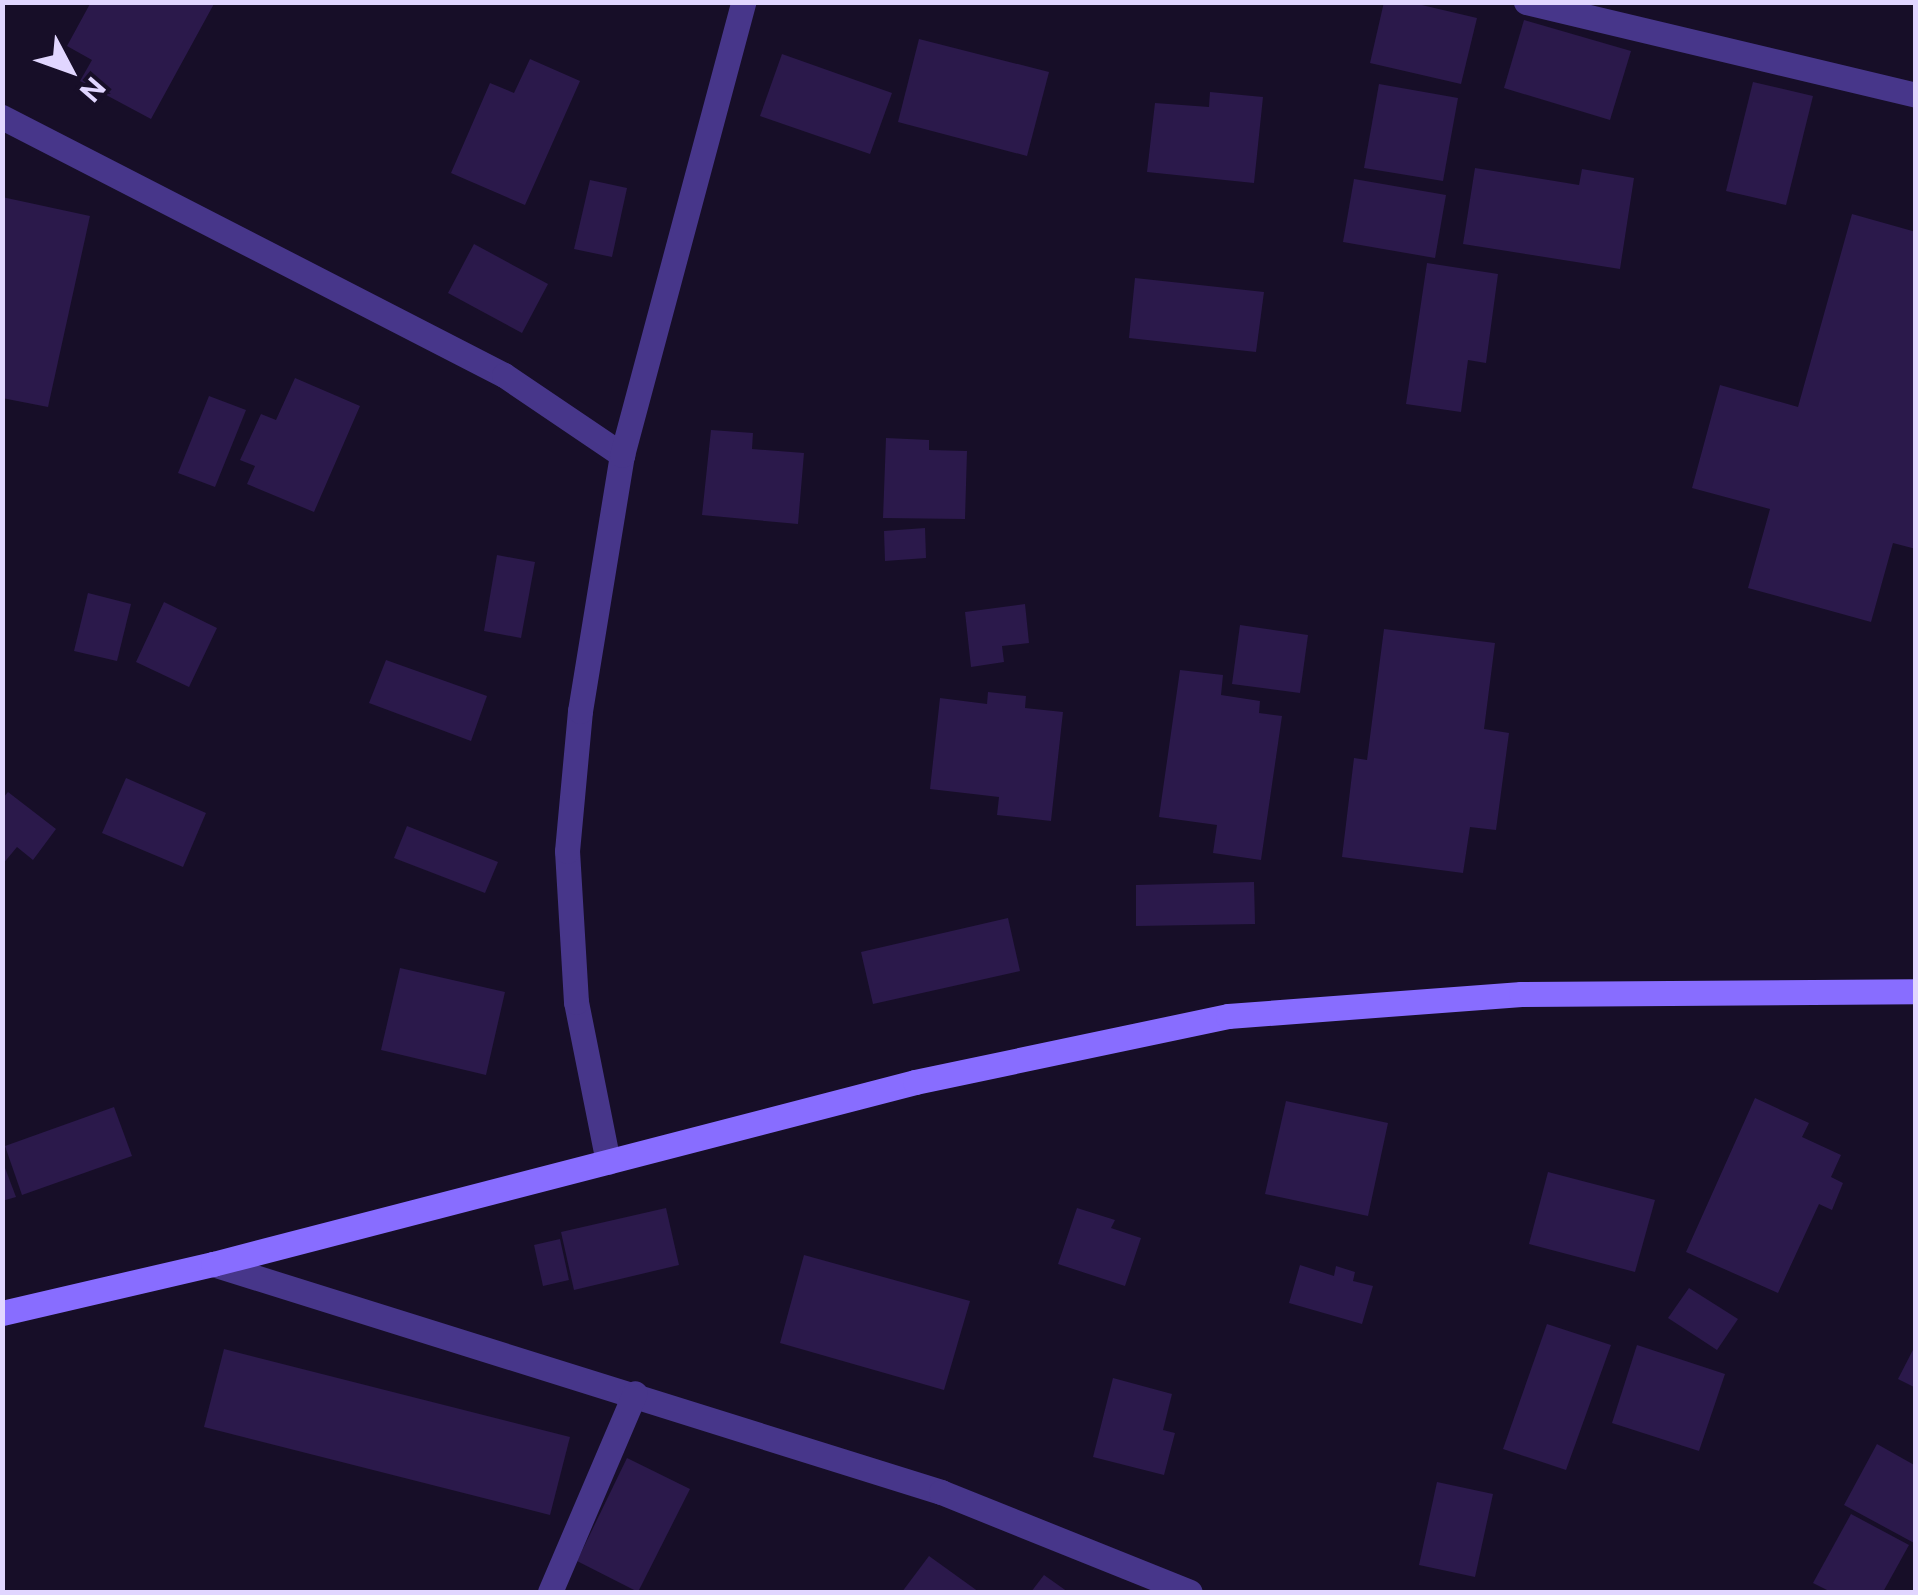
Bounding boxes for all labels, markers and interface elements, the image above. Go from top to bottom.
north arrow [20,20,120,120]
text: N [73,71,113,109]

